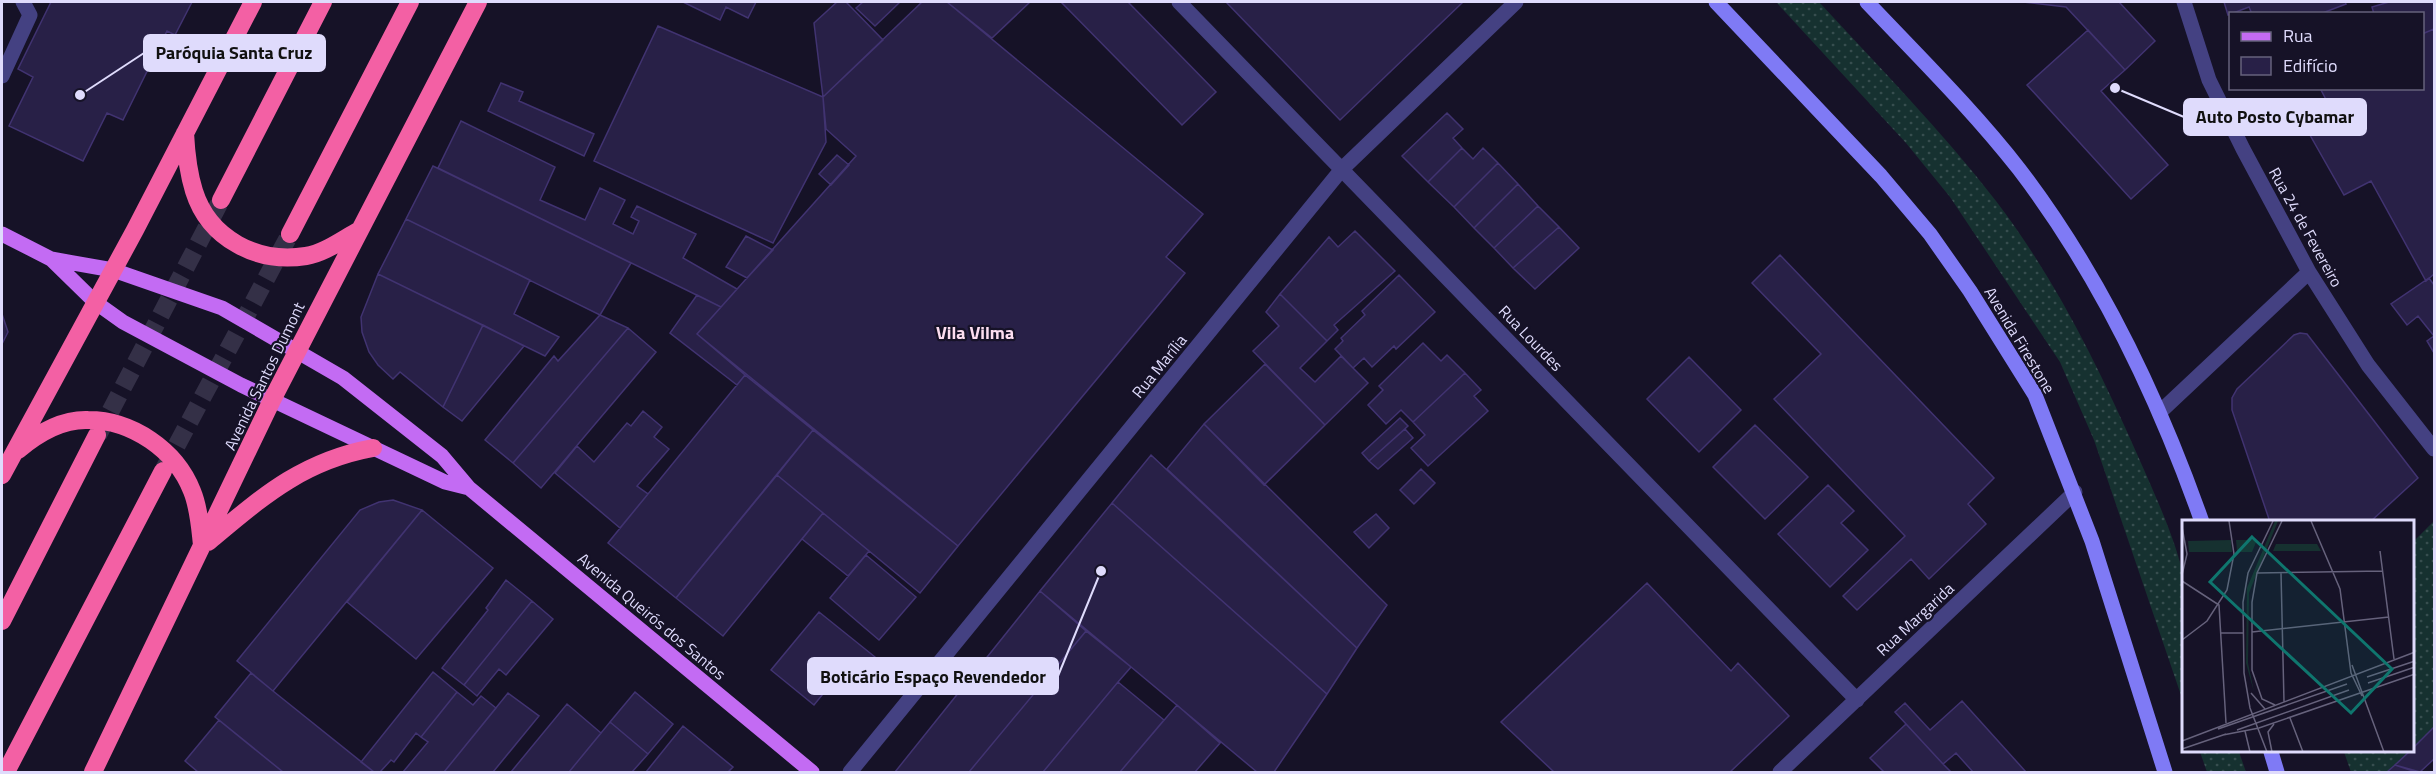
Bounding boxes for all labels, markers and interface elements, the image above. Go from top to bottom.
legend [2229,12,2424,90]
text: Rua [2283,22,2313,49]
callout: Paróquia Santa Cruz [144,35,325,71]
text: Paróquia Santa Cruz [156,39,312,66]
text: Edifício [2283,52,2337,79]
callout: Auto Posto Cybamar [2184,99,2366,135]
text: Auto Posto Cybamar [2196,103,2354,130]
street label: Rua 24 de Fevereiro [2263,163,2349,291]
street label: Avenida Firestone [1979,282,2061,398]
street label: Avenida Santos Dumont [218,298,310,454]
street label: Rua Lourdes [1493,300,1569,376]
district label: Vila Vilma [936,319,1014,346]
street label: Rua Marília [1126,329,1192,403]
inset map [2182,520,2415,753]
street label: Avenida Queirós dos Santos [573,547,731,685]
street label: Rua Margarida [1871,577,1959,661]
callout: Boticário Espaço Revendedor [808,658,1058,694]
text: Boticário Espaço Revendedor [820,663,1046,690]

